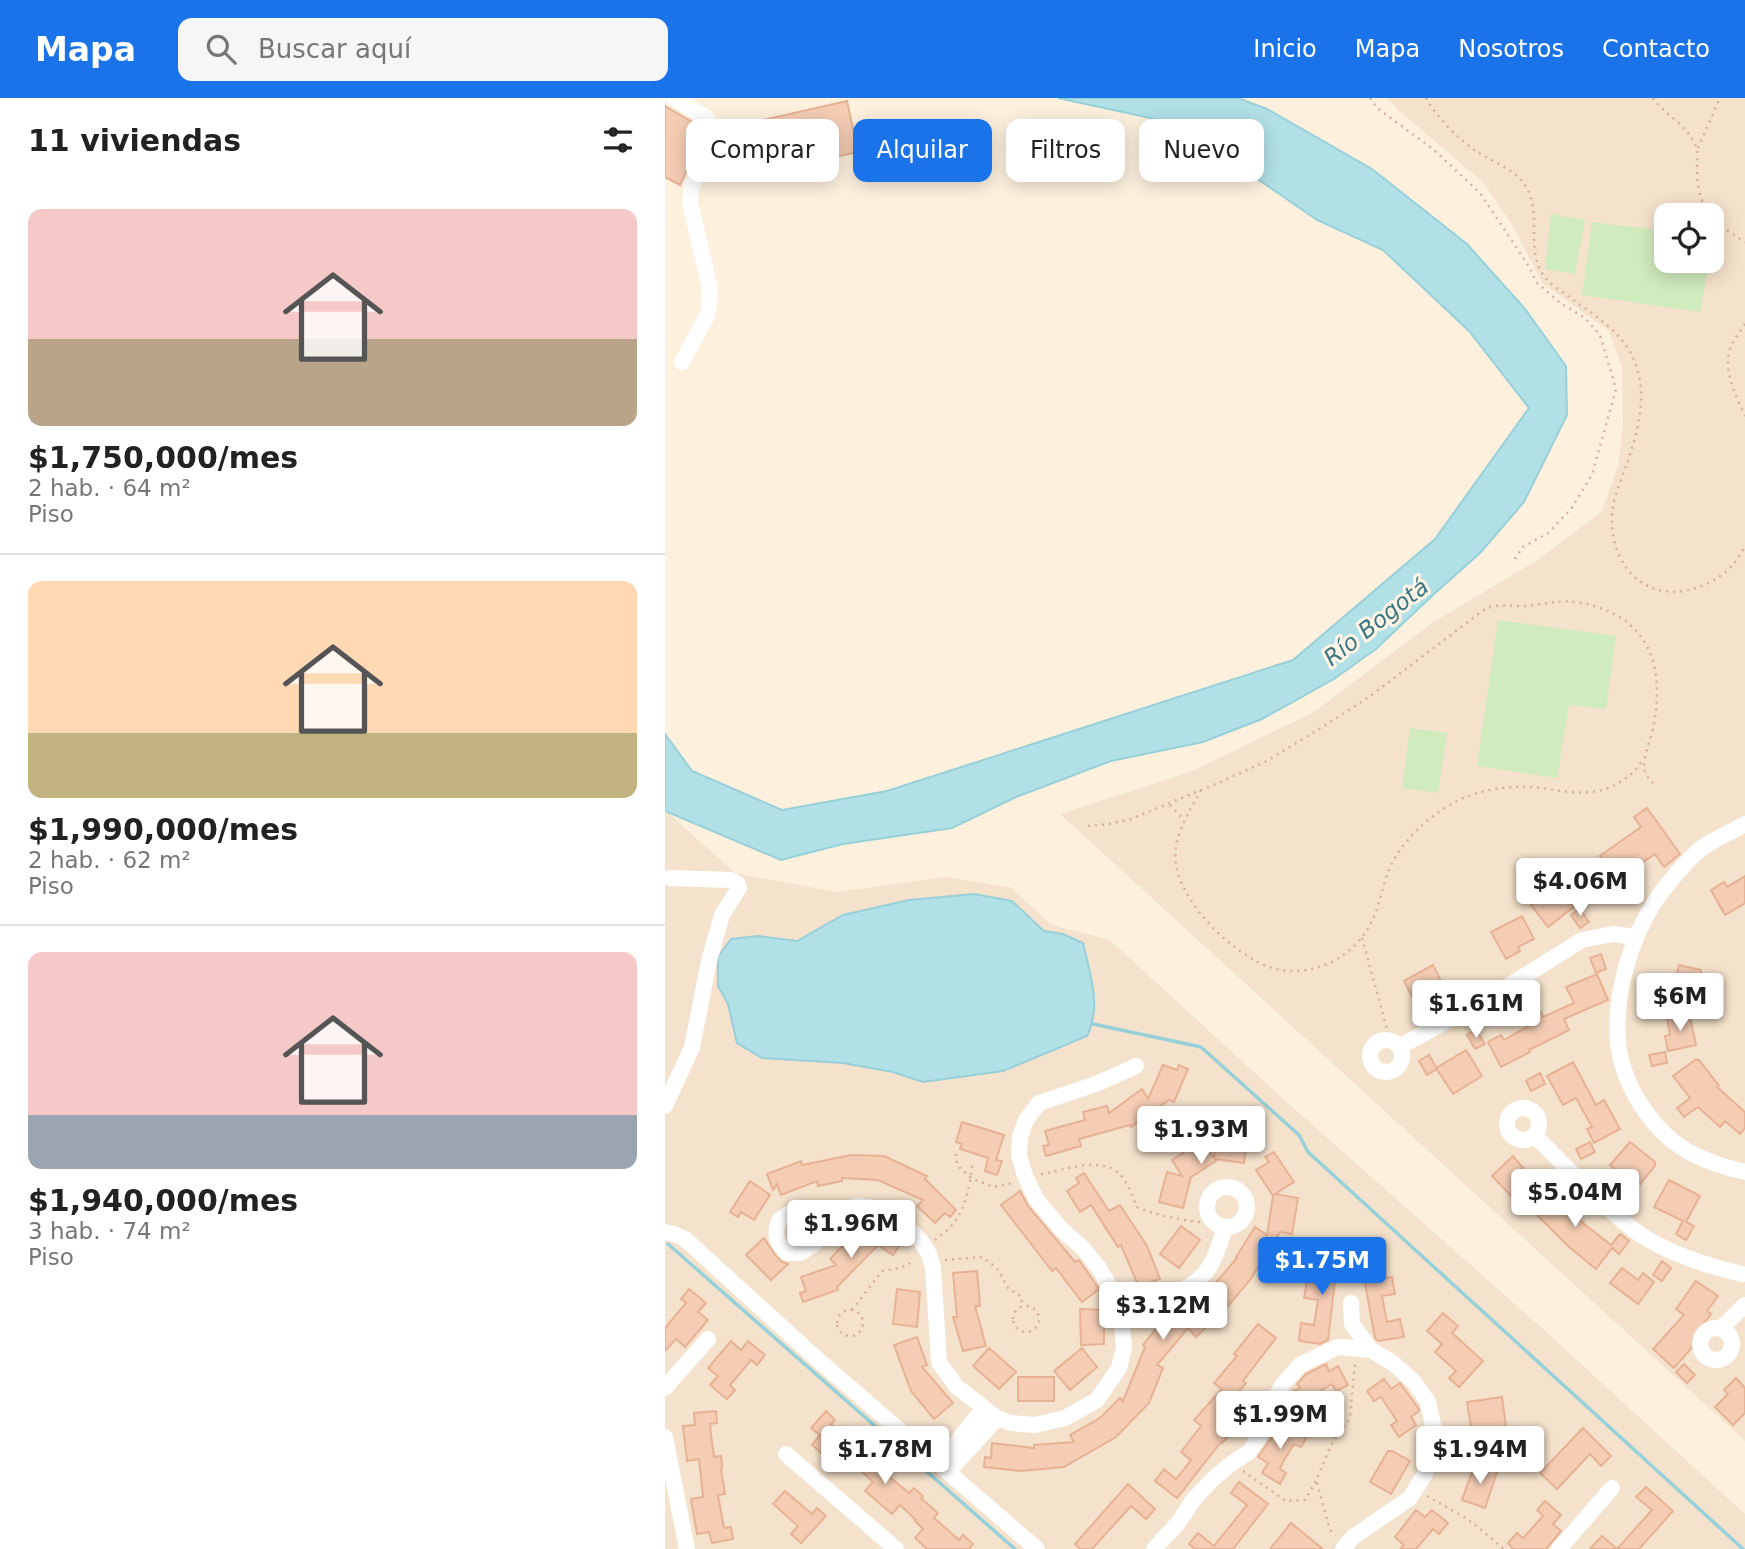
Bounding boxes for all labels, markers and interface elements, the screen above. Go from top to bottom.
search box [178,18,668,81]
text: Mapa [35,30,136,69]
icon: search [202,30,240,68]
text: Buscar aquí [258,34,411,64]
text: Inicio [1253,35,1317,63]
text: Mapa [1355,35,1420,63]
text: Nosotros [1458,35,1564,63]
text: Contacto [1602,35,1710,63]
chip: Comprar [686,119,839,182]
chip: Alquilar [853,119,992,182]
chip: Filtros [1006,119,1125,182]
chip: Nuevo [1139,119,1264,182]
icon: filters [599,121,637,159]
text: 11 viviendas [28,123,241,158]
map controls [1654,203,1724,273]
button: locate [1654,203,1724,273]
icon: home [270,254,396,380]
text: $1,750,000/mes [28,440,298,475]
text: 2 hab. · 64 m² [28,475,191,501]
text: Piso [28,501,74,527]
water label: Río Bogotá [1319,573,1433,671]
icon: home [270,626,396,752]
text: $1,990,000/mes [28,812,298,847]
text: 2 hab. · 62 m² [28,847,191,873]
pin: $4.06M [1523,858,1637,918]
text: $4.06M [1532,868,1628,894]
text: Piso [28,873,74,899]
pin: $6M [1646,974,1714,1033]
pin: $1.61M [1419,981,1533,1040]
text: $6M [1653,983,1707,1009]
text: $1.61M [1428,990,1524,1016]
icon: home [270,997,396,1123]
pin: $1.93M [1144,1107,1258,1166]
text: $1.93M [1153,1116,1249,1142]
pin: $5.04M [1518,1170,1632,1229]
text: $5.04M [1527,1179,1623,1205]
text: $1,940,000/mes [28,1183,298,1218]
pin: $1.96M [794,1200,908,1260]
text: $1.96M [803,1210,899,1236]
text: 3 hab. · 74 m² [28,1218,191,1244]
pin: $1.75M [1265,1238,1379,1297]
text: Piso [28,1244,74,1270]
text: $1.75M [1274,1247,1370,1273]
pin: $3.12M [1106,1282,1220,1342]
text: $3.12M [1115,1292,1211,1318]
pin: $1.99M [1223,1392,1337,1451]
text: $1.99M [1232,1401,1328,1427]
pin: $1.78M [828,1426,942,1486]
pin: $1.94M [1423,1426,1537,1486]
text: $1.78M [837,1436,933,1462]
text: $1.94M [1432,1436,1528,1462]

